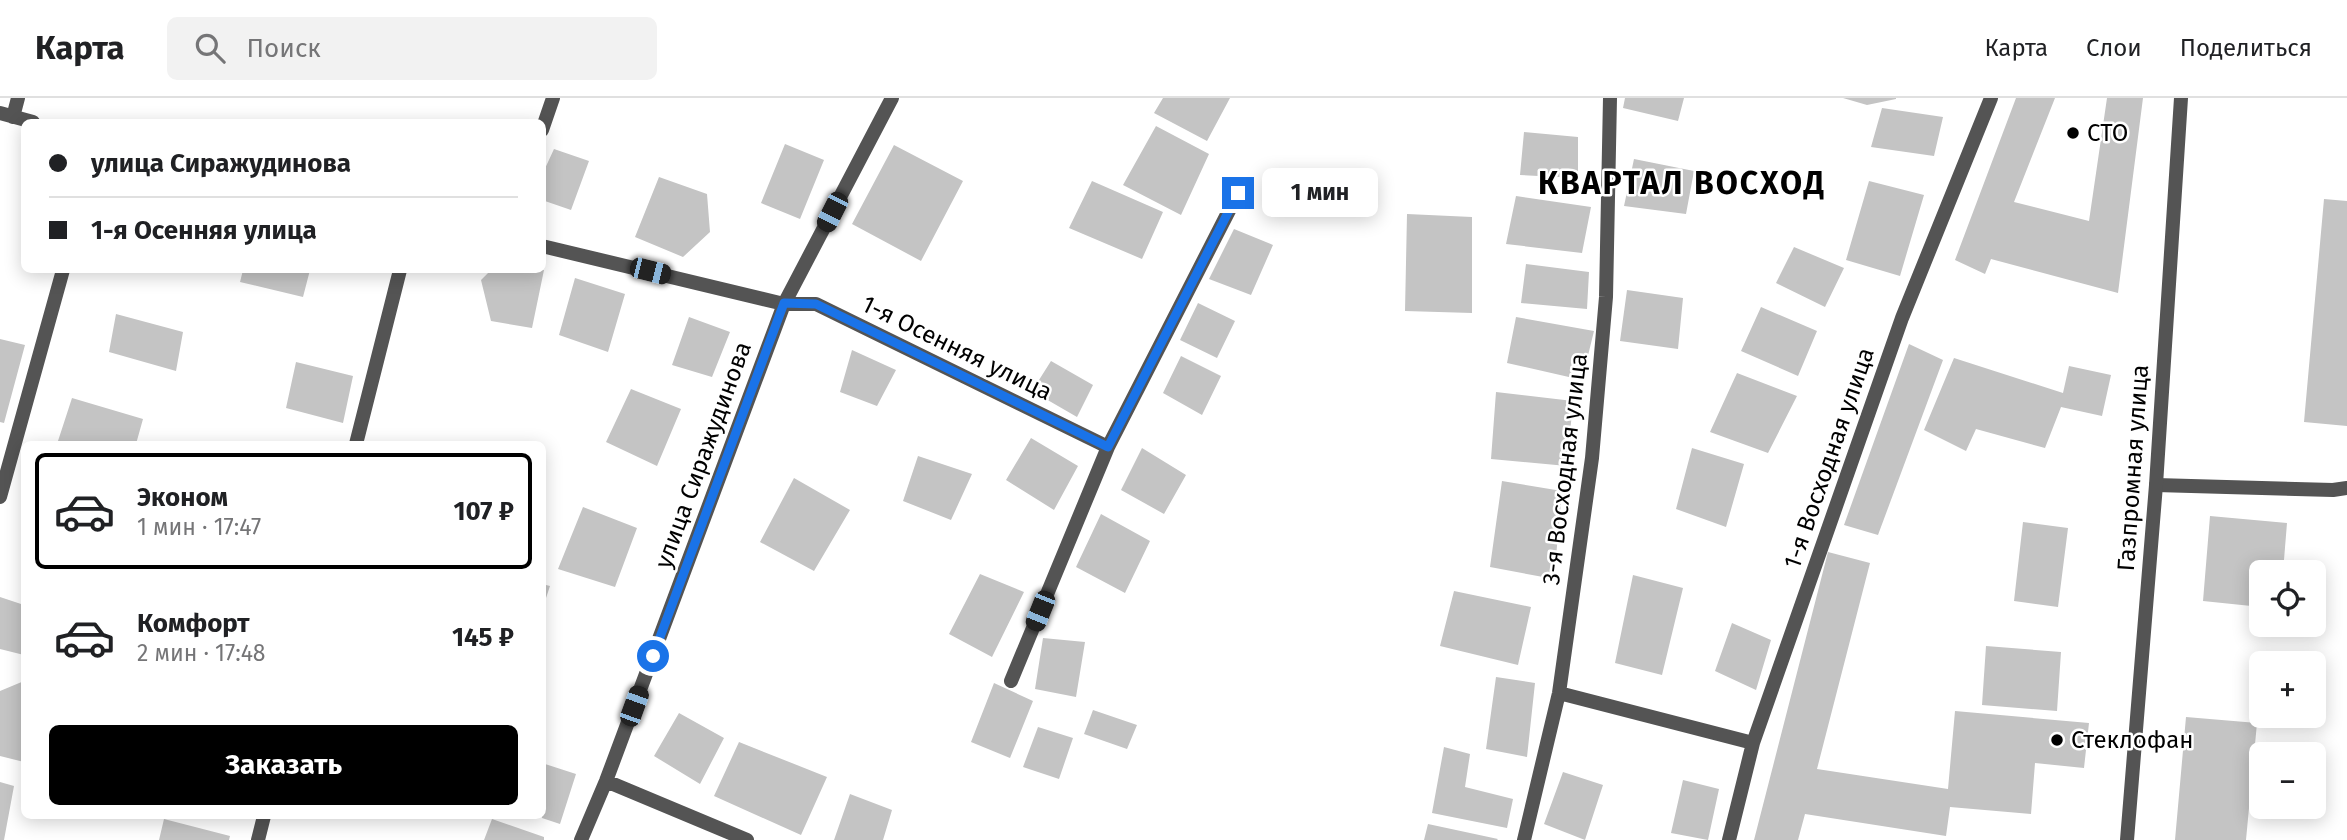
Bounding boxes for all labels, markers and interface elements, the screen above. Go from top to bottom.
search box [167,17,657,80]
text: Карта [35,28,125,68]
icon: search [191,29,229,67]
text: Поиск [247,33,321,64]
text: Карта [1984,34,2048,62]
text: Слои [2086,34,2142,62]
text: Поделиться [2180,34,2312,62]
place label: СТО [2087,119,2128,147]
marker: СТО [2065,125,2081,141]
text: улица Сиражудинова [91,148,351,179]
district label: КВАРТАЛ ВОСХОД [1538,164,1826,202]
callout: 1 мин [1262,168,1378,217]
route end [1222,177,1254,209]
text: 1 мин [1291,178,1349,206]
car [814,189,851,235]
text: 1-я Осенняя улица [91,215,317,246]
car [628,256,673,286]
street label: 1-я Осенняя улица [857,290,1057,406]
street label: улица Сиражудинова [649,338,757,572]
street label: 1-я Восходная улица [1778,344,1880,572]
street label: 3-я Восходная улица [1537,352,1593,586]
street label: Газпромная улица [2112,364,2154,572]
icon: car [53,480,116,543]
text: Эконом [137,482,228,513]
text: 107 ₽ [453,496,514,527]
text: 1 мин · 17:47 [137,513,261,541]
map controls [2249,560,2326,819]
button: locate [2249,560,2326,637]
car [1023,588,1058,634]
icon: car [53,606,116,669]
text: Комфорт [137,608,250,639]
text: 145 ₽ [452,622,514,653]
text: 2 мин · 17:48 [137,639,266,667]
route start [637,640,669,672]
button: + [2249,651,2326,728]
car [617,683,652,729]
button: Заказать [49,725,518,805]
place label: Стеклофан [2071,726,2193,754]
marker: Стеклофан [2049,732,2065,748]
button: − [2249,742,2326,819]

